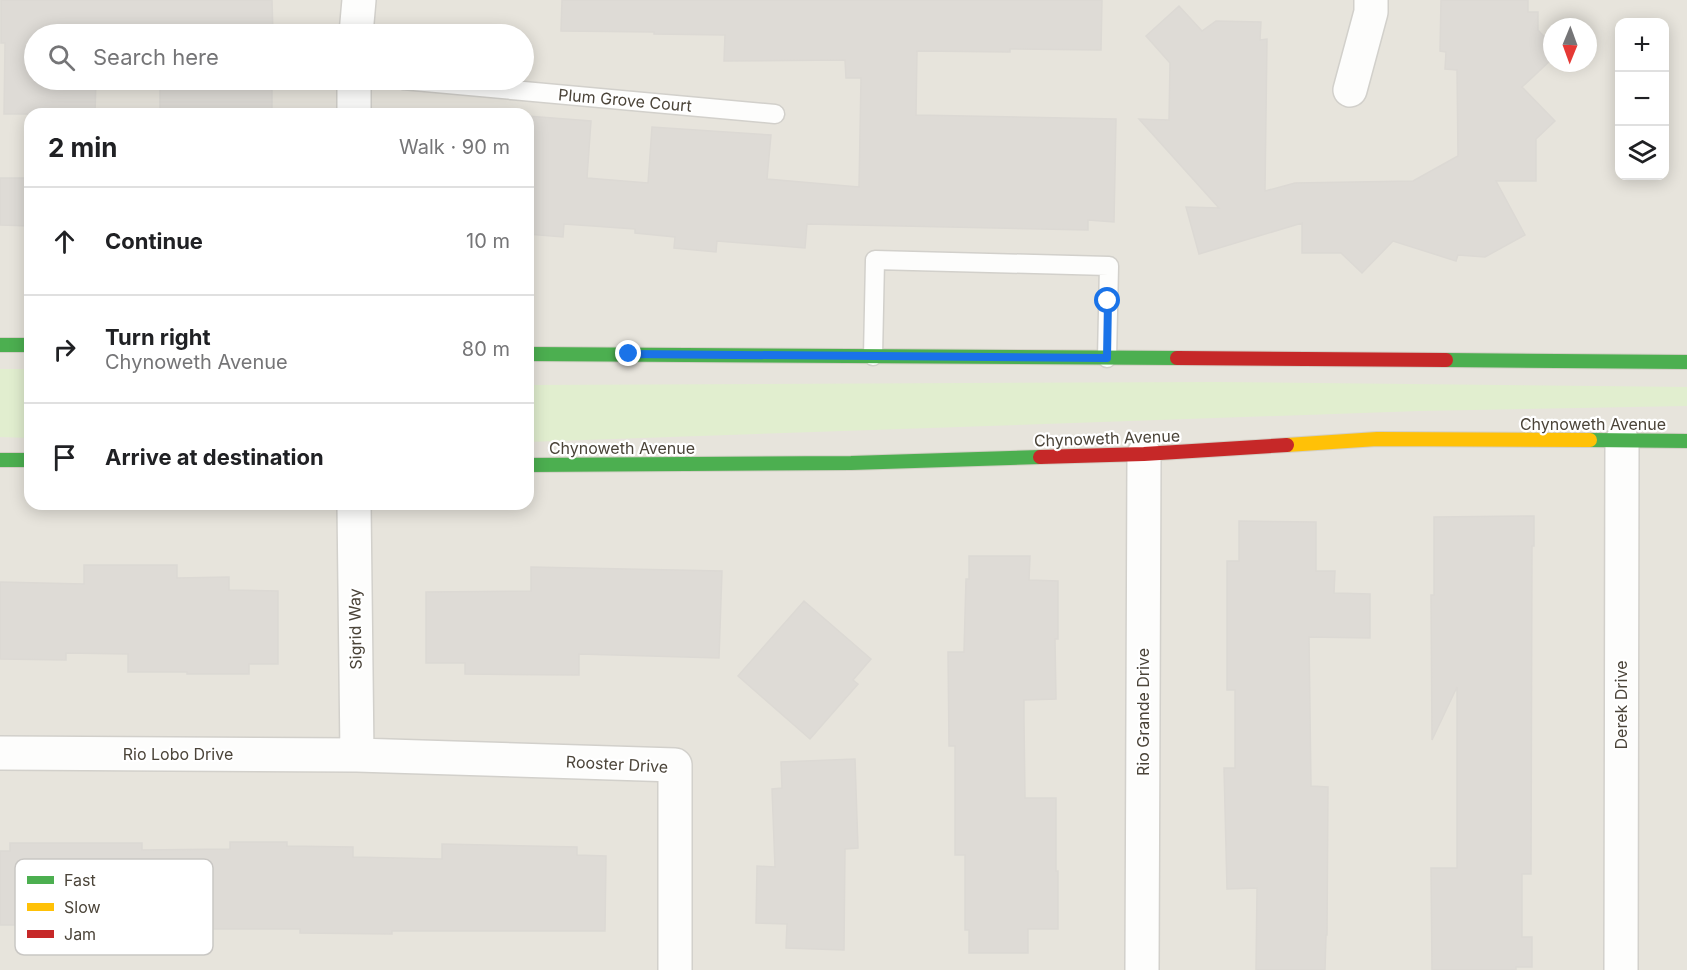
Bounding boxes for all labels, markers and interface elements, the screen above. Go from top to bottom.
north arrow [1543,18,1597,72]
map controls [1615,18,1669,180]
button: + [1615,18,1669,72]
search box [24,24,534,90]
icon: search [45,41,78,74]
text: Search here [93,44,219,70]
button: − [1615,72,1669,126]
street label: Plum Grove Court [557,84,693,116]
button: layers [1615,126,1669,180]
text: 2 min [48,132,118,163]
text: Walk · 90 m [399,135,510,159]
icon: ahead [48,225,81,258]
text: Continue [105,228,203,254]
text: 10 m [466,229,510,253]
route start [1094,287,1120,313]
text: Turn right [105,324,211,350]
icon: right [48,333,81,366]
text: 80 m [462,337,510,361]
route end [615,340,641,366]
text: Chynoweth Avenue [105,350,288,374]
street label: Chynoweth Avenue [1520,414,1666,434]
street label: Chynoweth Avenue [1034,425,1180,451]
street label: Chynoweth Avenue [549,438,695,458]
icon: arrive [48,441,81,474]
text: Arrive at destination [105,444,324,470]
street label: Sigrid Way [344,588,366,670]
street label: Rio Grande Drive [1133,648,1153,776]
street label: Derek Drive [1611,661,1631,749]
street label: Rio Lobo Drive [123,744,233,764]
street label: Rooster Drive [565,751,669,777]
legend [15,859,213,955]
text: Fast [64,870,96,890]
text: Slow [64,897,101,917]
text: Jam [64,924,96,944]

